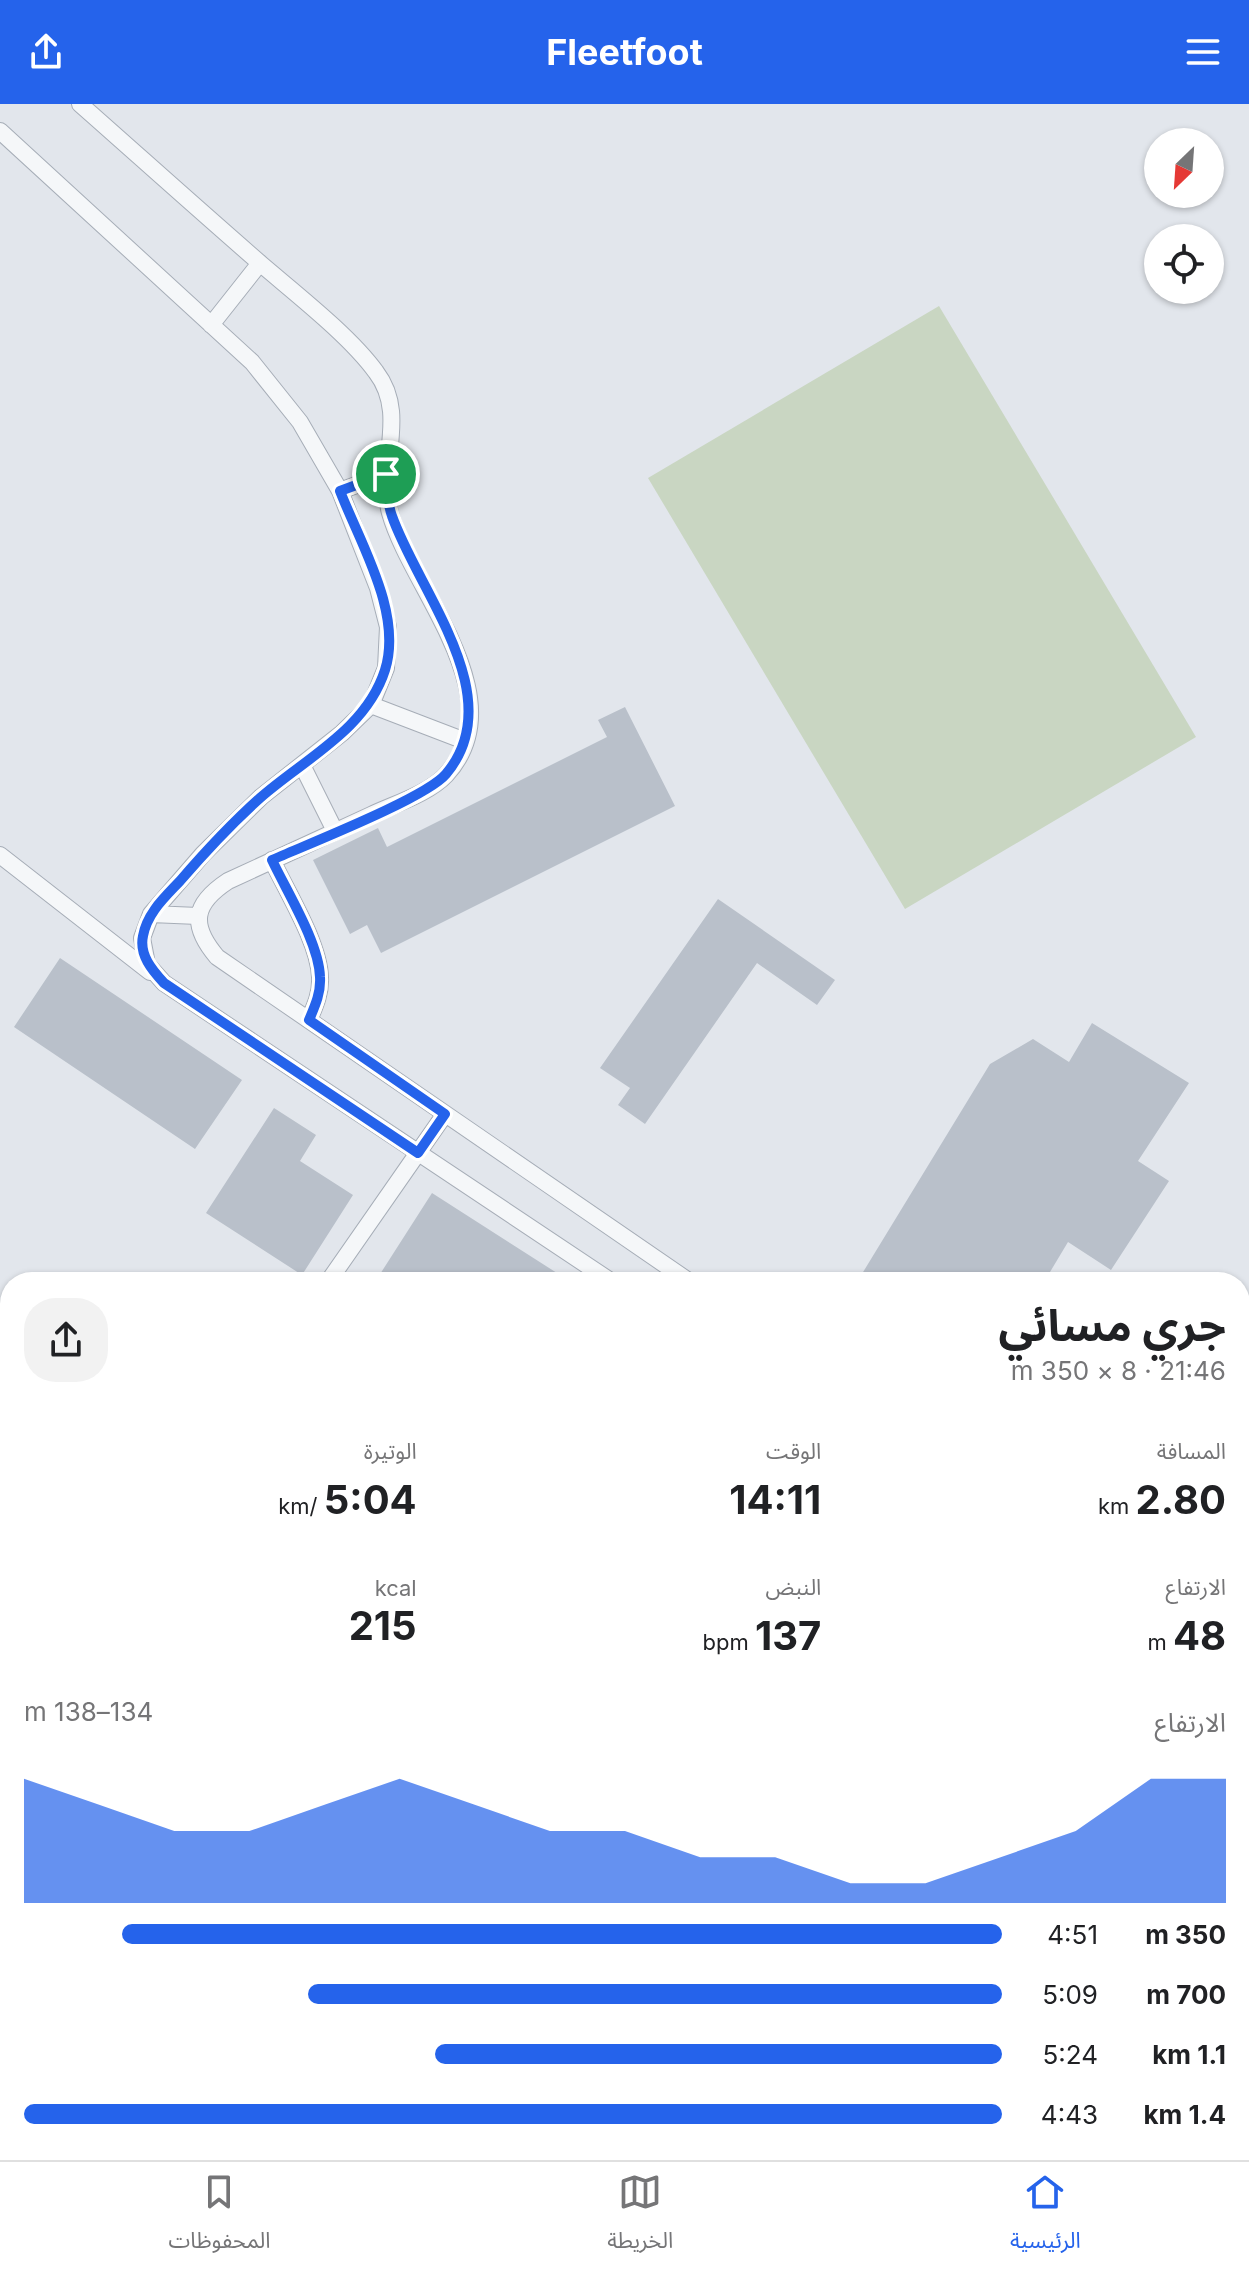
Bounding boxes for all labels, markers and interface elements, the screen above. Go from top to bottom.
icon: share [24,30,68,74]
text: Fleetfoot [546,30,703,74]
icon: menu [1181,30,1225,74]
north arrow [1144,128,1224,208]
map controls [1144,128,1224,304]
button: locate [1144,224,1224,304]
pin [352,440,420,508]
icon: arrive [364,452,408,496]
button: share [24,1298,108,1382]
text: جري مسائي [998,1298,1226,1352]
text: 21:46 · 8 × 350 m [1011,1355,1226,1386]
text: الوتيرة [364,1438,417,1464]
text: الوقت [766,1438,821,1464]
text: المسافة [1157,1438,1226,1464]
text: 5:04 [324,1475,417,1524]
text: 14:11 [729,1475,821,1524]
text: 2.80 [1136,1475,1226,1524]
text: /km [278,1493,324,1519]
text: km [1098,1493,1136,1519]
text: النبض [766,1574,821,1600]
text: الارتفاع [1166,1574,1226,1600]
text: kcal [375,1575,417,1601]
text: 215 [349,1601,417,1650]
text: 137 [755,1611,821,1660]
text: 48 [1173,1611,1226,1660]
text: bpm [703,1629,755,1655]
text: m [1147,1629,1173,1655]
text: 134–138 m [24,1696,153,1727]
text: الارتفاع [1155,1707,1226,1738]
text: 4:51 [1047,1919,1098,1950]
text: 350 m [1145,1919,1226,1950]
text: 5:09 [1042,1979,1098,2010]
text: 700 m [1146,1979,1226,2010]
text: 5:24 [1042,2039,1098,2070]
text: 1.1 km [1152,2039,1226,2070]
text: 4:43 [1041,2099,1098,2130]
text: 1.4 km [1144,2099,1226,2130]
tab: المحفوظات [168,2170,271,2264]
tab: الخريطة [607,2170,673,2264]
tab: الرئيسية [1010,2170,1081,2264]

